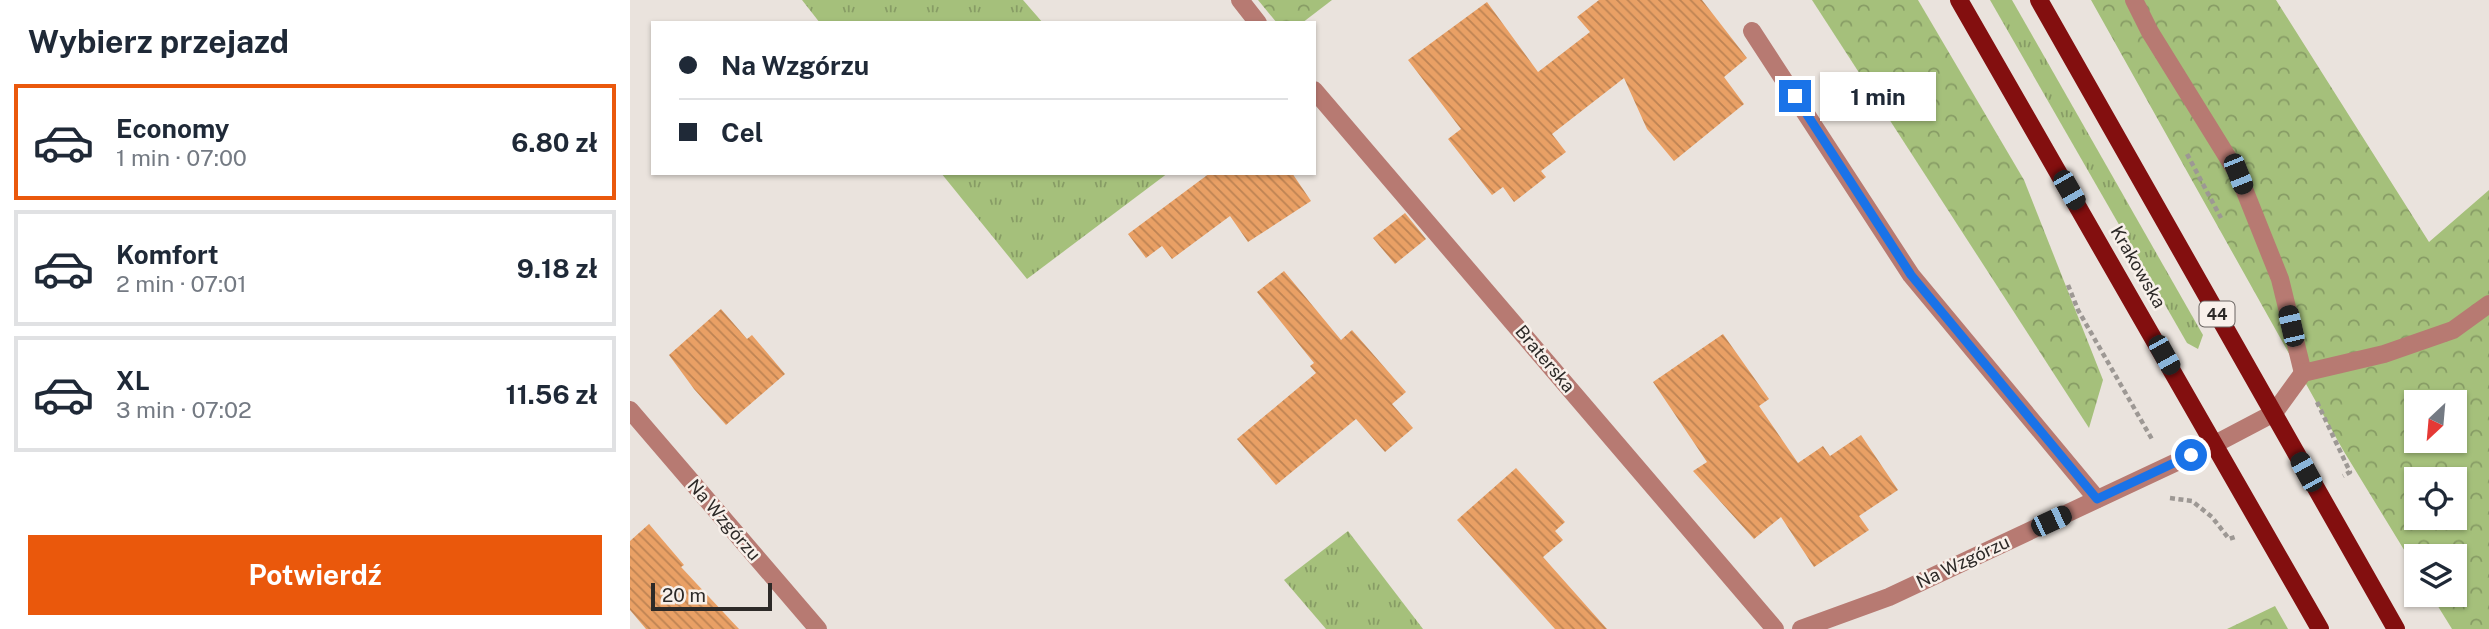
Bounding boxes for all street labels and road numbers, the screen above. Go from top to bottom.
street label: Krakowska [2106,222,2170,312]
road number: 44 [2200,302,2234,326]
street label: Braterska [1511,321,1580,397]
street label: Na Wzgórzu [684,475,765,564]
street label: Na Wzgórzu [1913,531,2013,592]

